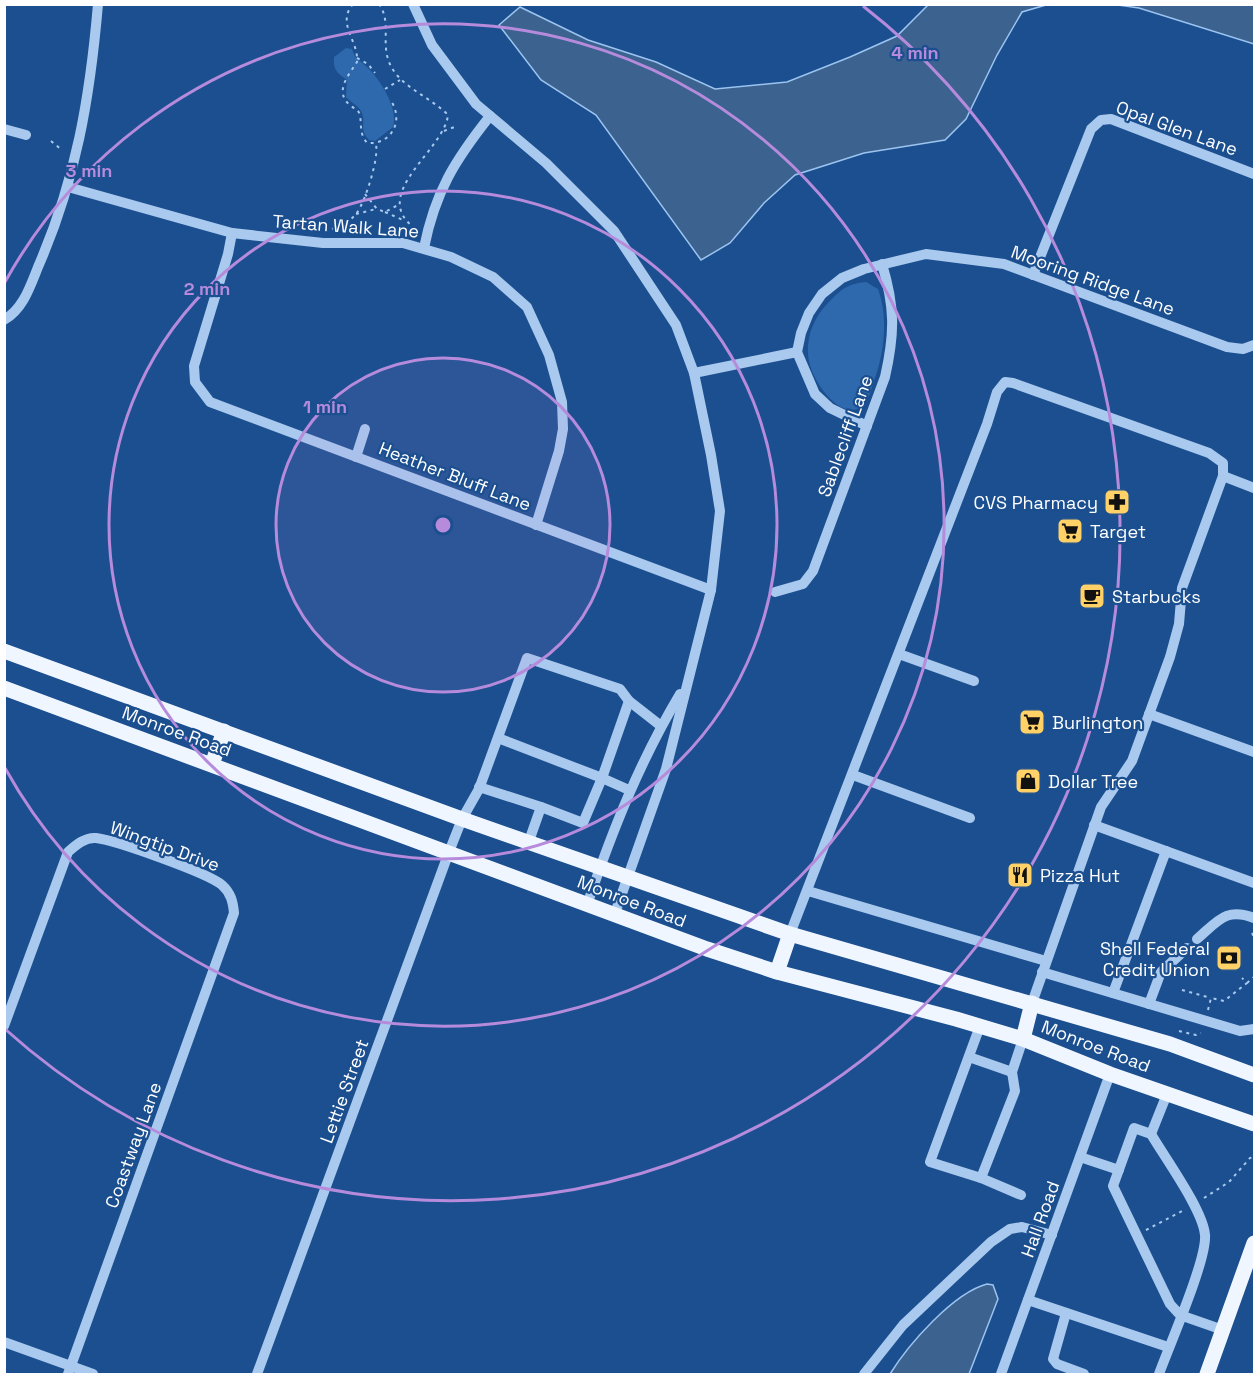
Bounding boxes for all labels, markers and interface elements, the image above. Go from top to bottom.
text: 4 min [891,41,939,64]
street label: Opal Glen Lane [1113,95,1241,161]
text: 3 min [66,159,112,182]
street label: Tartan Walk Lane [272,209,420,243]
street label: Mooring Ridge Lane [1008,240,1178,320]
text: 2 min [184,277,230,300]
street label: Sablecliff Lane [812,372,878,500]
text: 1 min [303,395,347,418]
street label: Heather Bluff Lane [376,436,534,516]
pharmacy icon: CVS Pharmacy [1102,487,1132,517]
place label: CVS Pharmacy [974,491,1098,514]
centre of rings [433,515,453,535]
supermarket icon: Target [1055,516,1085,546]
place label: Target [1090,520,1146,543]
cafe icon: Starbucks [1077,581,1107,611]
place label: Starbucks [1112,585,1201,608]
street label: Monroe Road [119,701,235,761]
supermarket icon: Burlington [1017,707,1047,737]
place label: Burlington [1052,711,1143,734]
shop icon: Dollar Tree [1013,766,1043,796]
place label: Dollar Tree [1048,770,1138,793]
street label: Wingtip Drive [107,816,223,876]
restaurant icon: Pizza Hut [1005,860,1035,890]
place label: Pizza Hut [1040,864,1120,887]
street label: Monroe Road [574,870,690,932]
place label: Shell Federal Credit Union [1100,937,1210,981]
bank icon: Shell Federal Credit Union [1214,943,1244,973]
street label: Monroe Road [1038,1015,1154,1077]
street label: Lettie Street [315,1036,373,1146]
street label: Coastway Lane [100,1079,166,1211]
street label: Hall Road [1016,1178,1064,1260]

